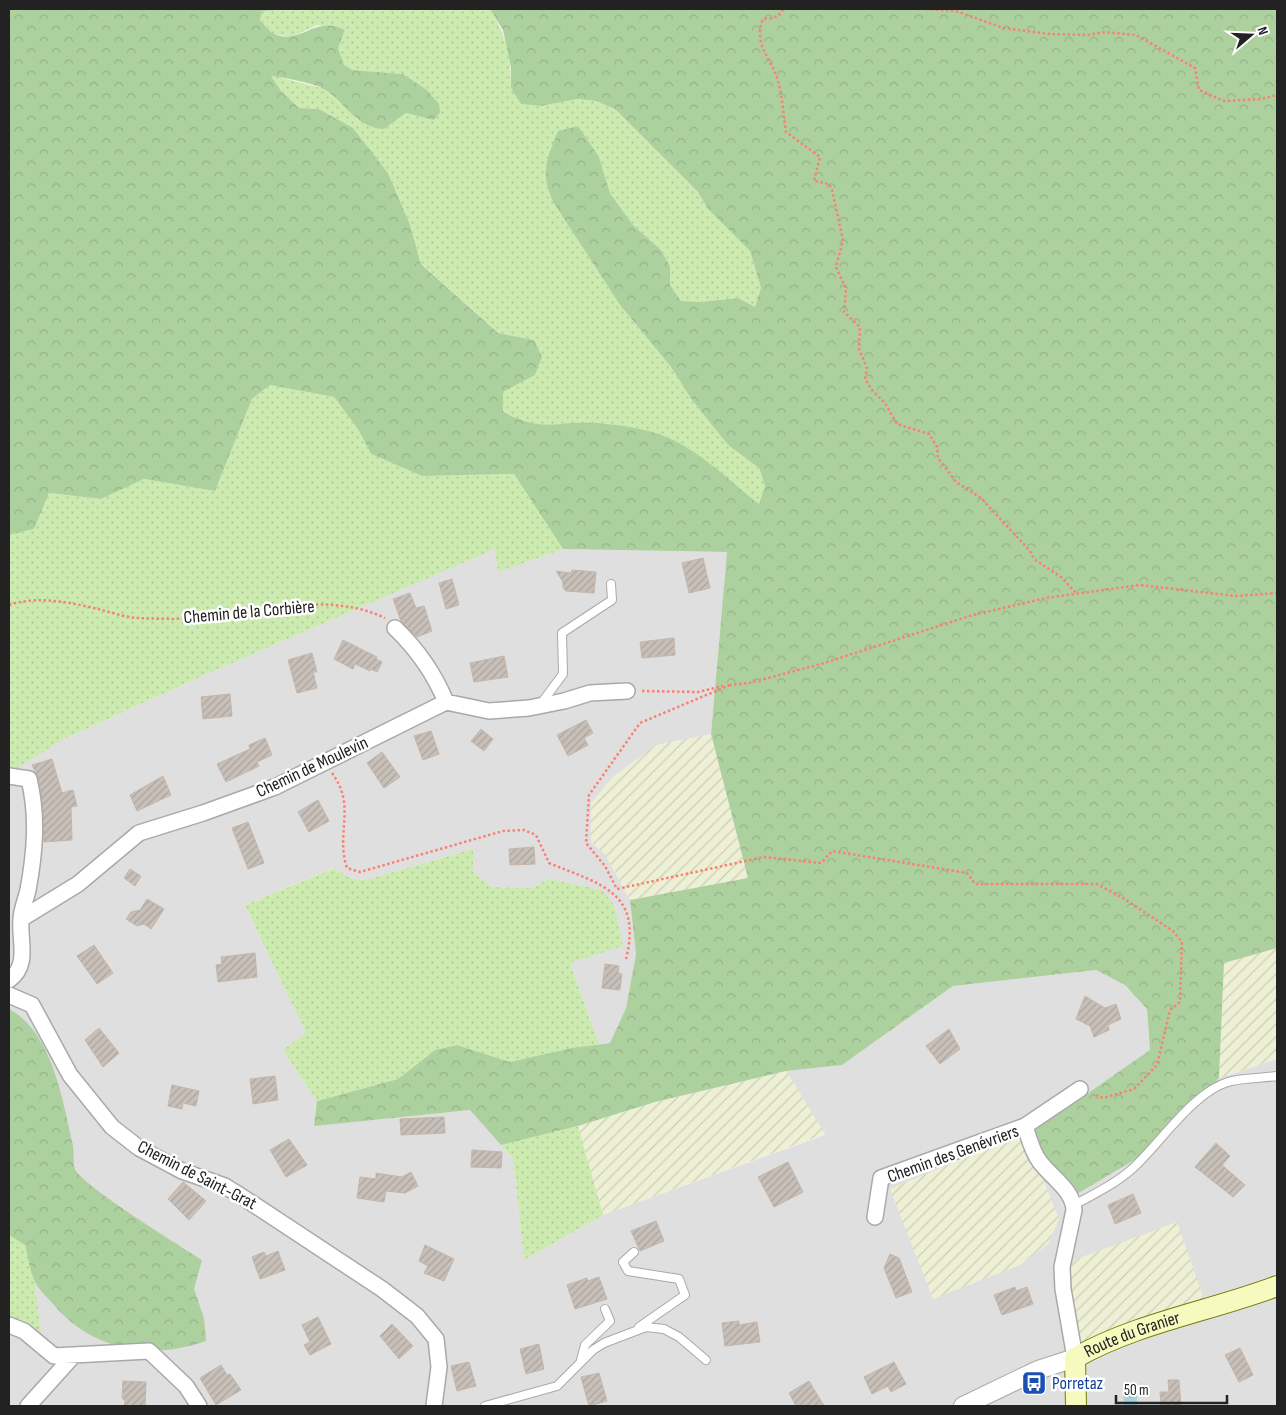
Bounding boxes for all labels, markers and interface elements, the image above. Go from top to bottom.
north arrow [1226,10,1276,60]
text: N [1254,25,1272,37]
street label: Chemin de la Corbière [183,596,315,628]
street label: Chemin de Moulevin [253,732,371,802]
street label: Chemin des Genévriers [884,1120,1022,1188]
street label: Chemin de Saint-Grat [134,1136,261,1214]
street label: Route du Granier [1080,1307,1182,1362]
bus stop icon: Porretaz [1021,1370,1047,1396]
scale bar [1116,1372,1227,1404]
place label: Porretaz [1052,1373,1104,1394]
text: 50 m [1124,1381,1149,1400]

